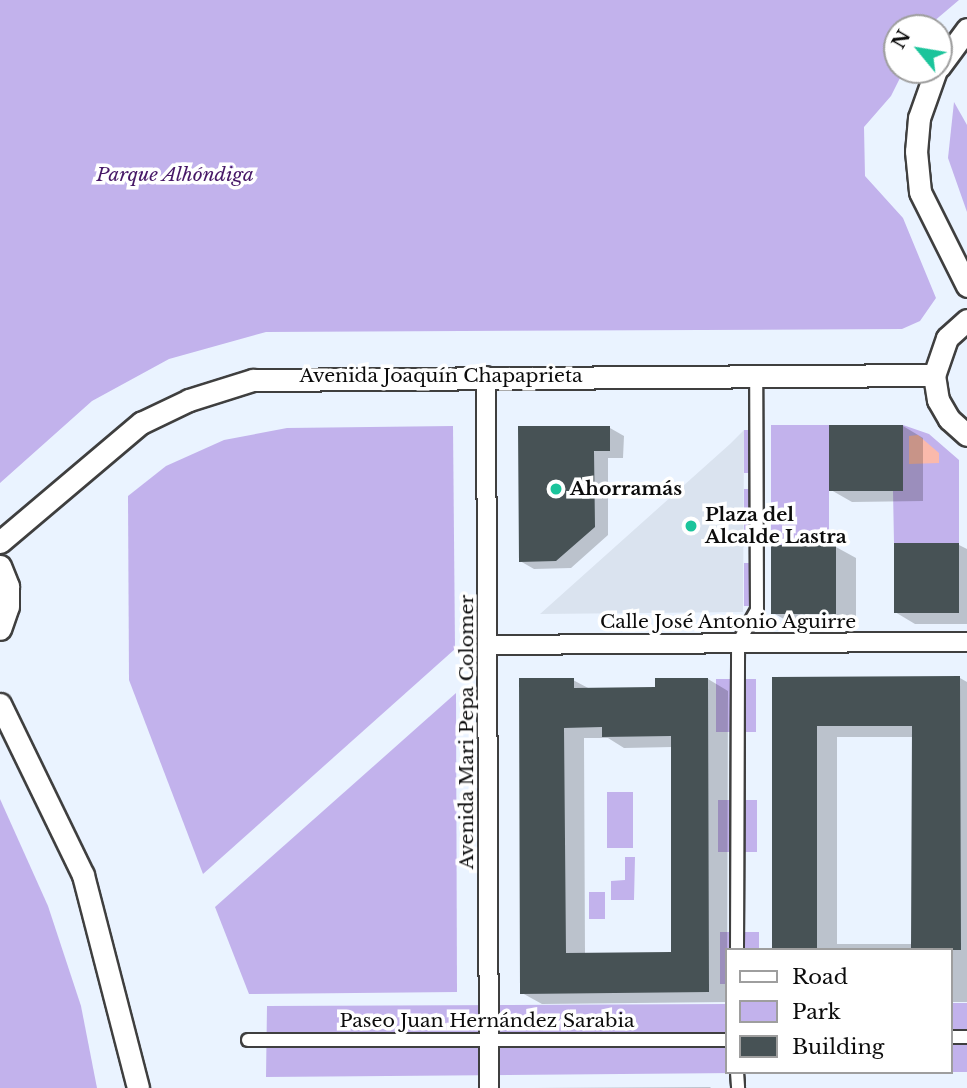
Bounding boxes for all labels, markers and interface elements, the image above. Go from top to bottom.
north arrow [883,14,953,84]
text: N [887,26,916,53]
park label: Parque Alhóndiga [96,164,254,186]
street label: Avenida Joaquín Chapaprieta [299,365,583,387]
place label: Ahorramás [570,478,682,500]
marker: Ahorramás [548,481,564,497]
place label: Plaza del Alcalde Lastra [705,504,847,548]
marker: Plaza del Alcalde Lastra [683,518,699,534]
street label: Avenida Mari Pepa Colomer [456,594,478,870]
street label: Calle José Antonio Aguirre [599,611,857,633]
legend [726,948,953,1074]
text: Road [792,964,848,990]
text: Park [792,999,841,1025]
street label: Paseo Juan Hernández Sarabia [340,1010,634,1032]
text: Building [792,1034,884,1060]

